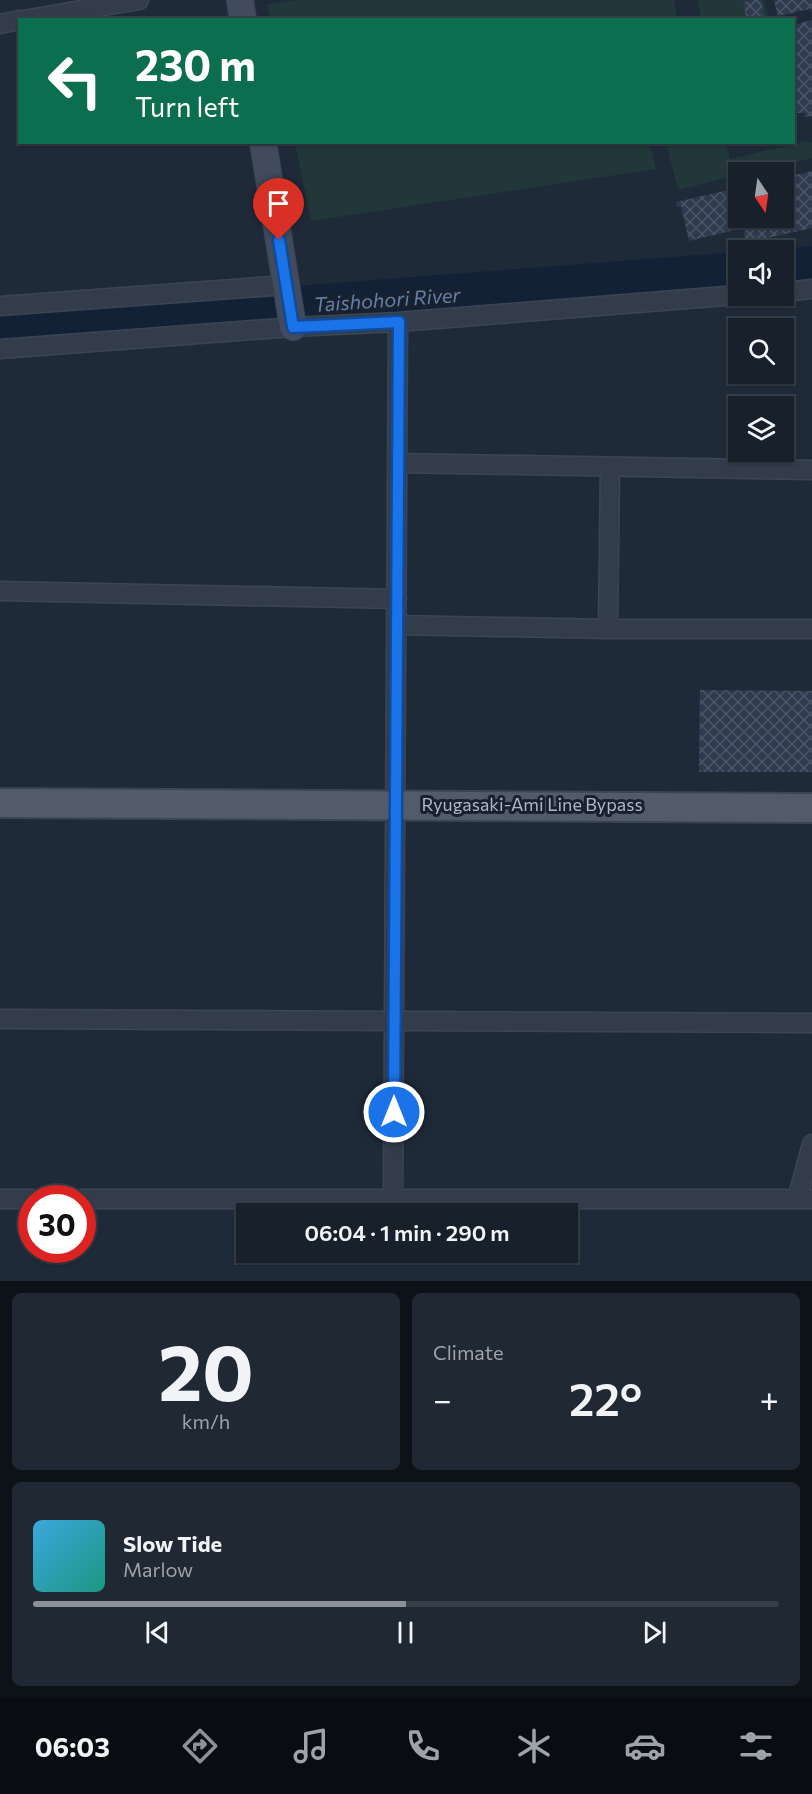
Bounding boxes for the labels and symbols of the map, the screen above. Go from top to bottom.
north arrow [728,162,794,228]
pin [253,178,304,240]
water label: Taishohori River [313,282,462,316]
street label: Ryugasaki-Ami Line Bypass [421,793,643,815]
position arrow [362,1080,426,1144]
speed limit sign: 30 [18,1185,96,1263]

